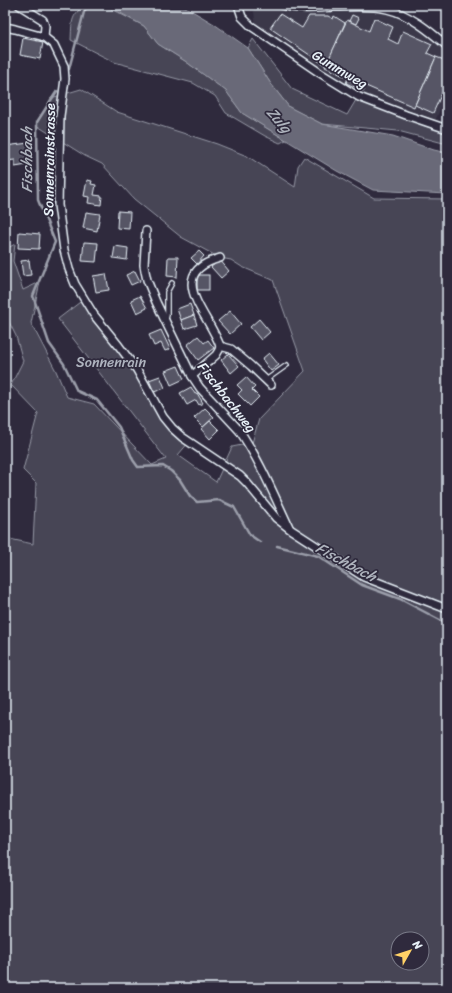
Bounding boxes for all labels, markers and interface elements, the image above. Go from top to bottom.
street label: Gummweg [307,43,373,96]
water label: Zulg [260,101,299,140]
street label: Sonnenrainstrasse [36,103,63,217]
water label: Fischbach [14,126,40,193]
park label: Sonnenrain [76,350,146,375]
street label: Fischbachweg [191,356,263,438]
water label: Fischbach [311,535,382,589]
north arrow [390,931,430,971]
text: N [407,935,427,954]

